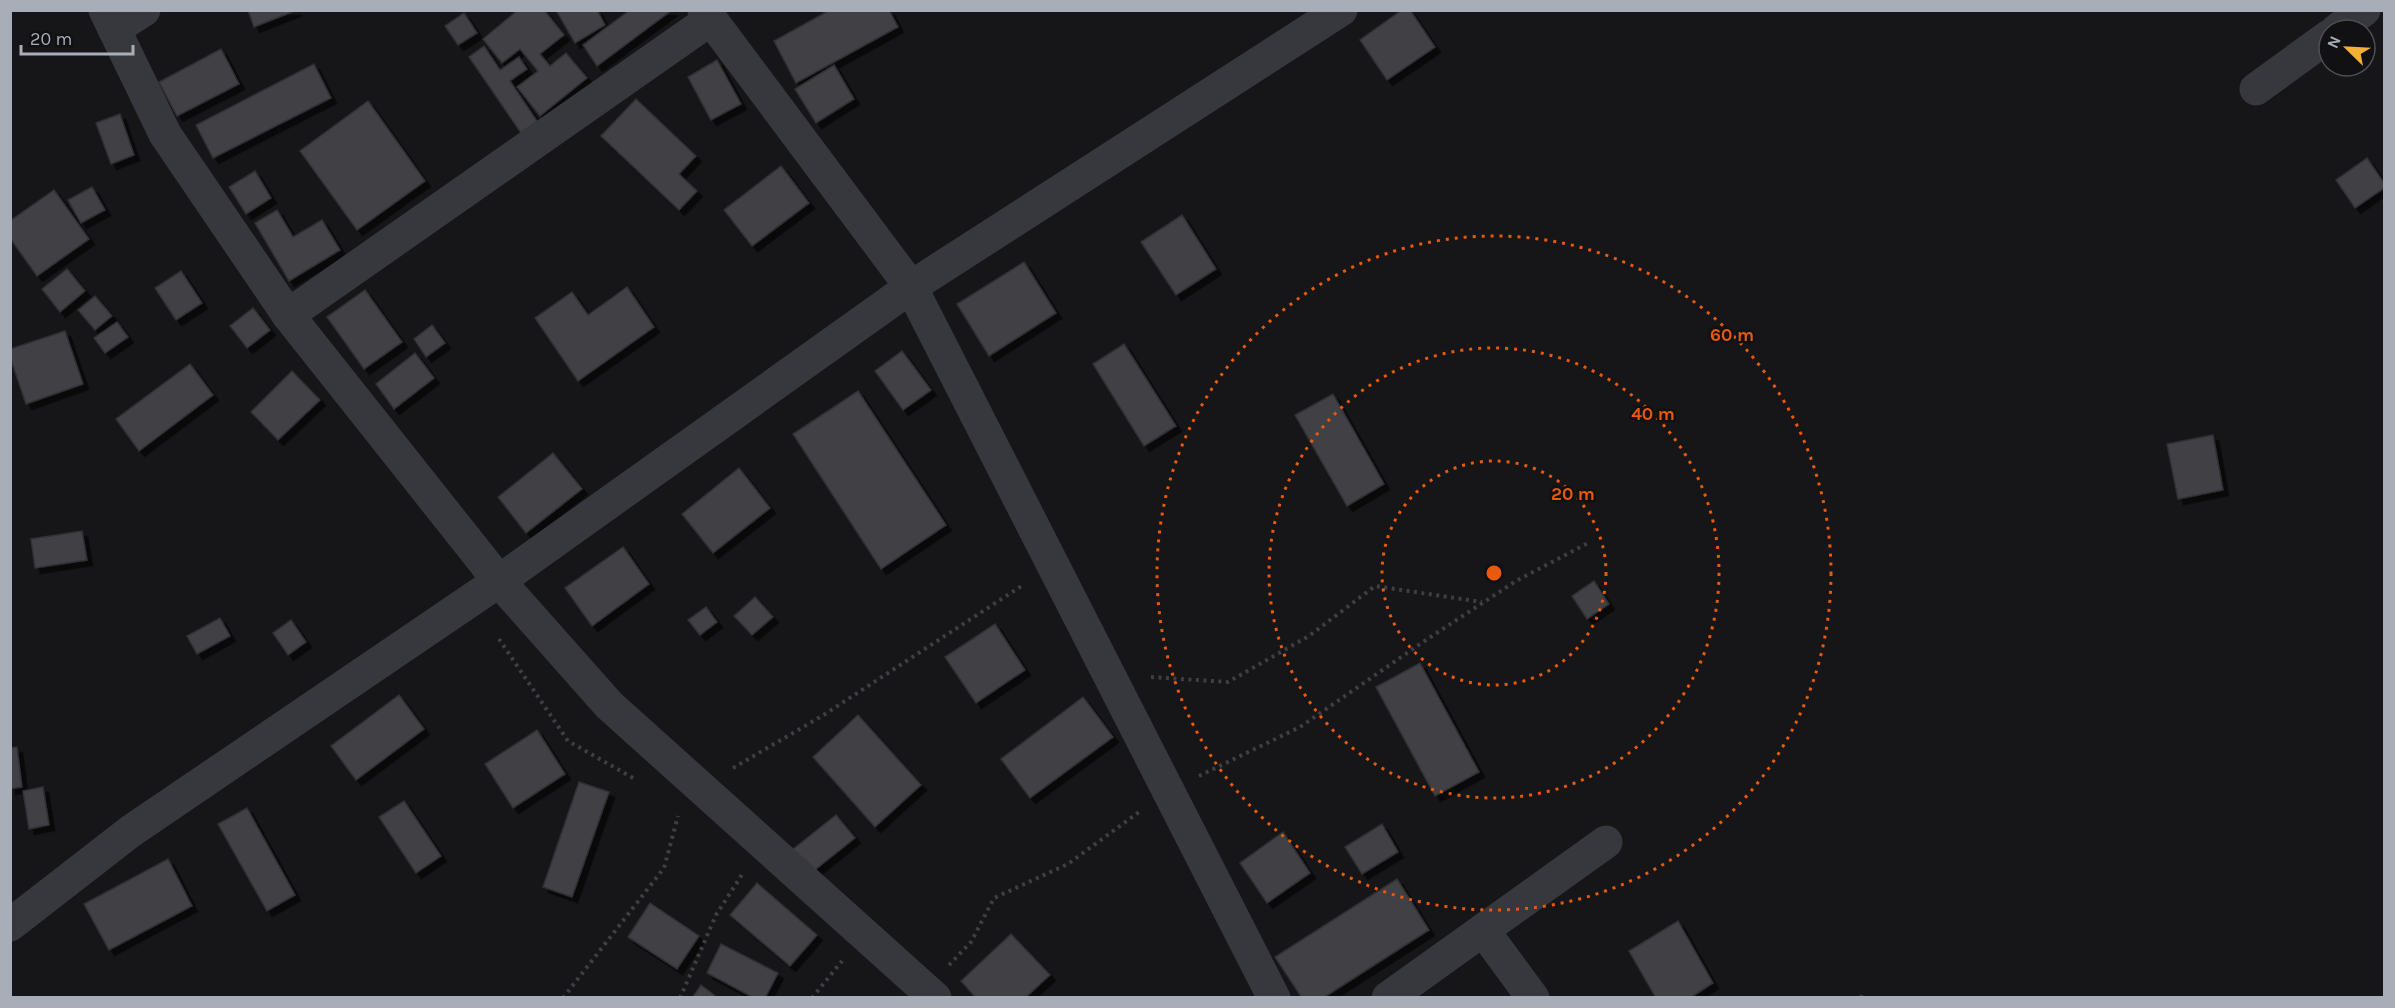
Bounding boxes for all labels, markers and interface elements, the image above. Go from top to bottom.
scale bar [21,18,134,56]
north arrow [2317,18,2377,78]
text: 20 m [30,28,72,50]
text: N [2323,33,2345,51]
text: 60 m [1710,324,1754,346]
text: 40 m [1631,403,1675,425]
text: 20 m [1551,483,1595,505]
centre of rings [1484,563,1504,583]

